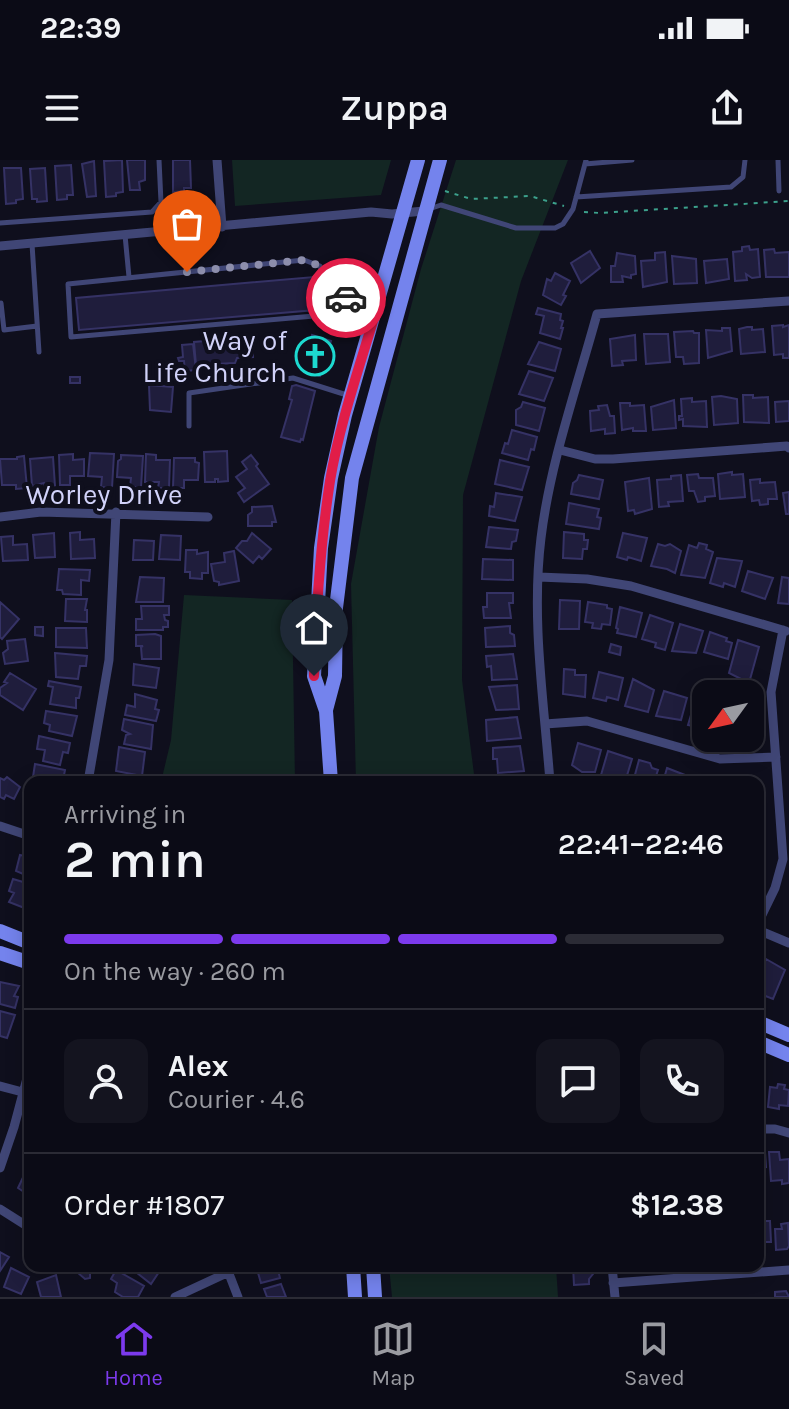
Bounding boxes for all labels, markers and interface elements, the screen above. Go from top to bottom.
text: 22:39 [40,10,121,46]
icon: menu [40,86,84,130]
icon: share [705,86,749,130]
text: Zuppa [340,87,449,129]
pin [153,190,221,272]
icon: bag [165,202,209,246]
courier [306,258,386,338]
icon: car [324,276,368,320]
place label: Way of Life Church [142,324,287,389]
church icon: Way of Life Church [294,335,336,377]
street label: Worley Drive [26,478,182,511]
pin [280,594,348,676]
icon: home [292,606,336,650]
north arrow [692,680,764,752]
map controls [692,680,764,752]
text: Arriving in [64,799,186,830]
text: 22:41–22:46 [558,826,724,862]
text: 2 min [64,829,206,890]
text: On the way · 260 m [64,956,286,987]
button: person [64,1039,148,1123]
button: chat [536,1039,620,1123]
button: phone [640,1039,724,1123]
text: Alex [168,1048,228,1084]
text: Courier · 4.6 [168,1084,305,1115]
text: Order #1807 [64,1187,224,1223]
text: $12.38 [630,1187,724,1223]
tab: Home [104,1317,163,1391]
tab: Map [371,1317,415,1391]
tab: Saved [624,1317,685,1391]

